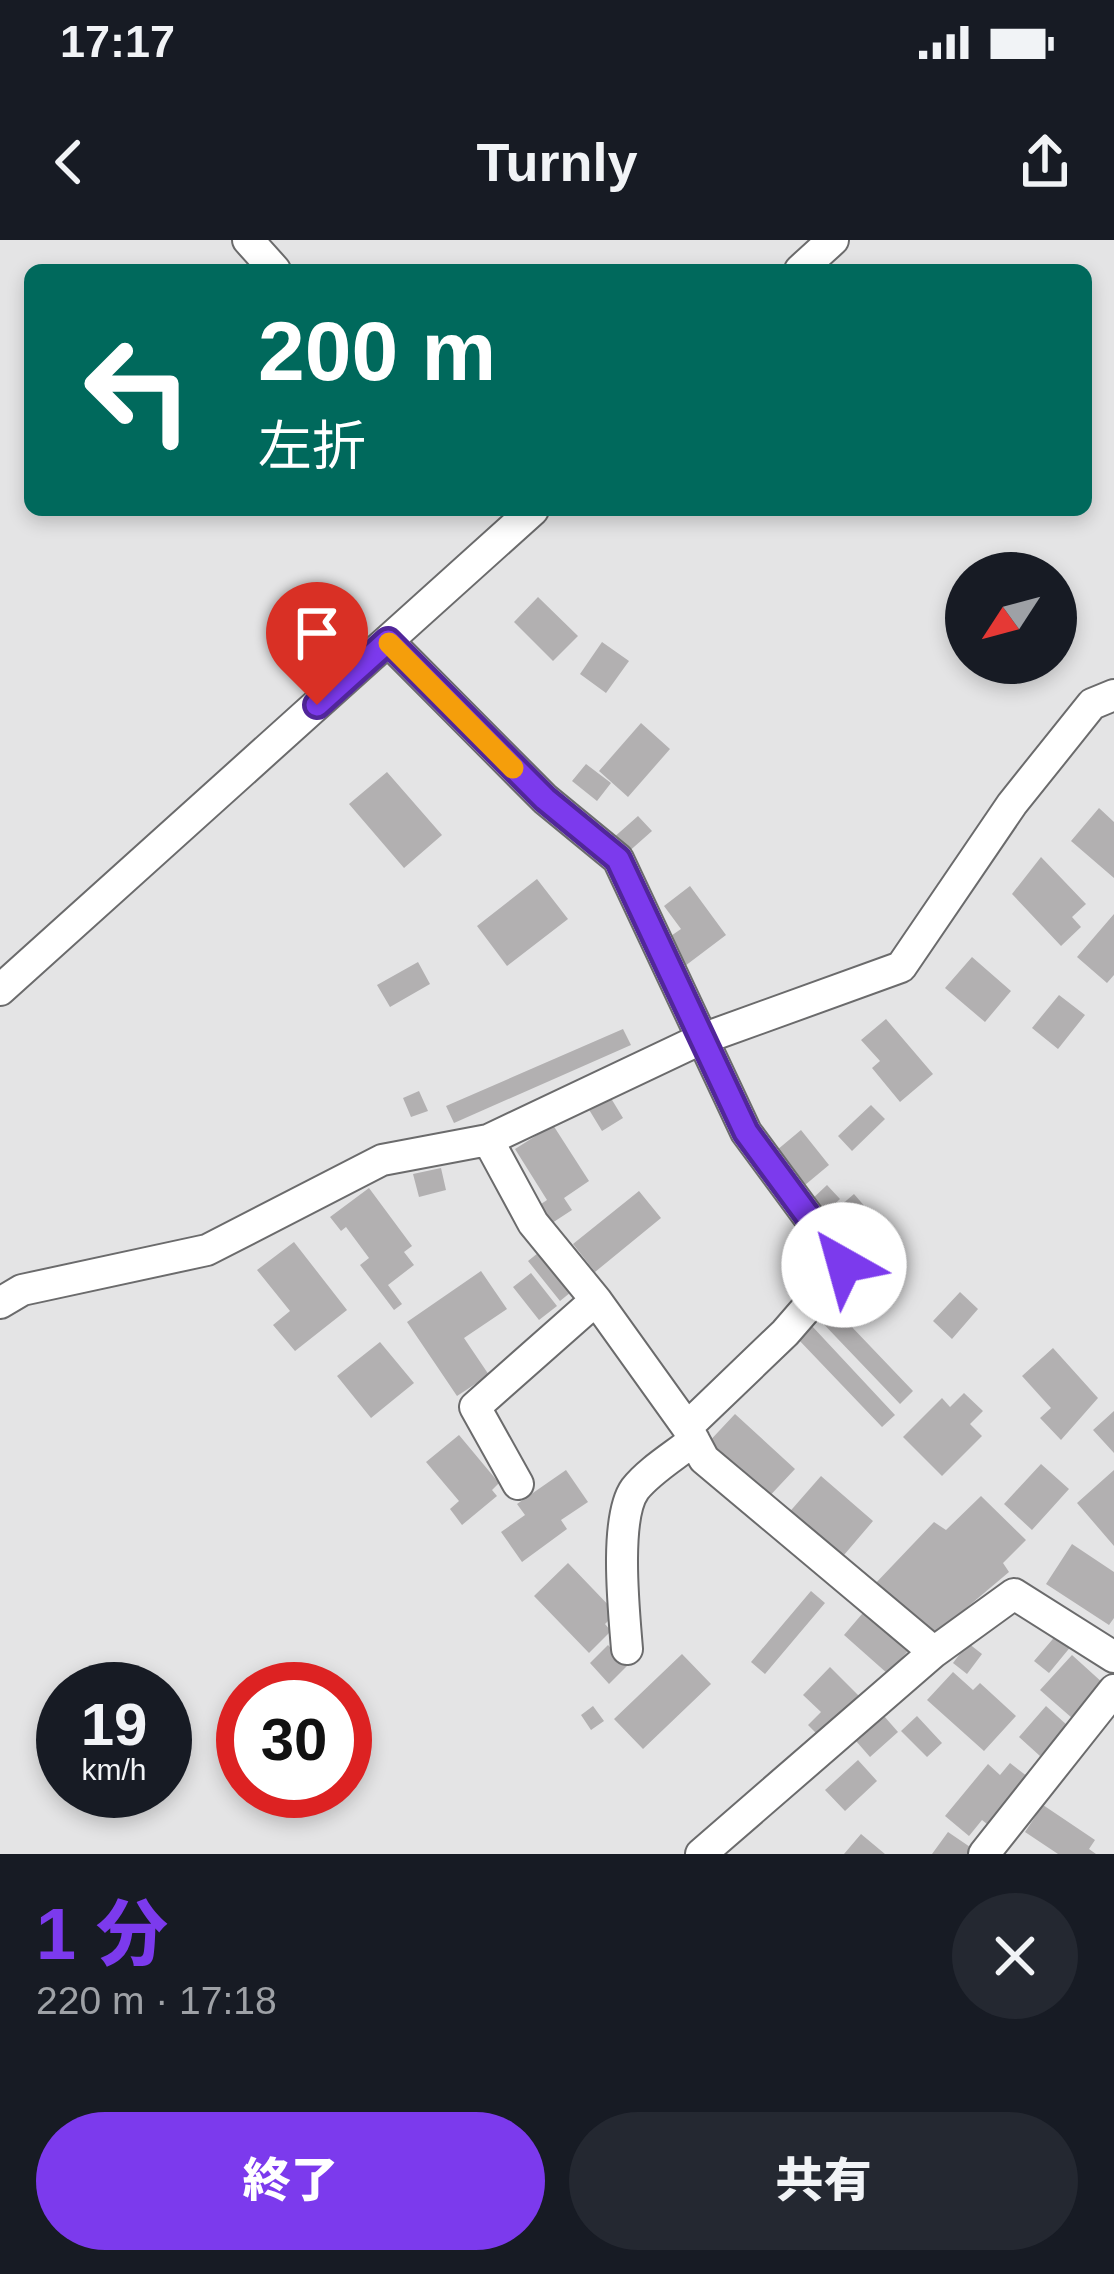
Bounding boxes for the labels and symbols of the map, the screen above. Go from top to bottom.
north arrow [945,552,1077,684]
pin [266,582,368,705]
position arrow [781,1202,907,1328]
speed limit sign: 30 [216,1662,372,1818]

